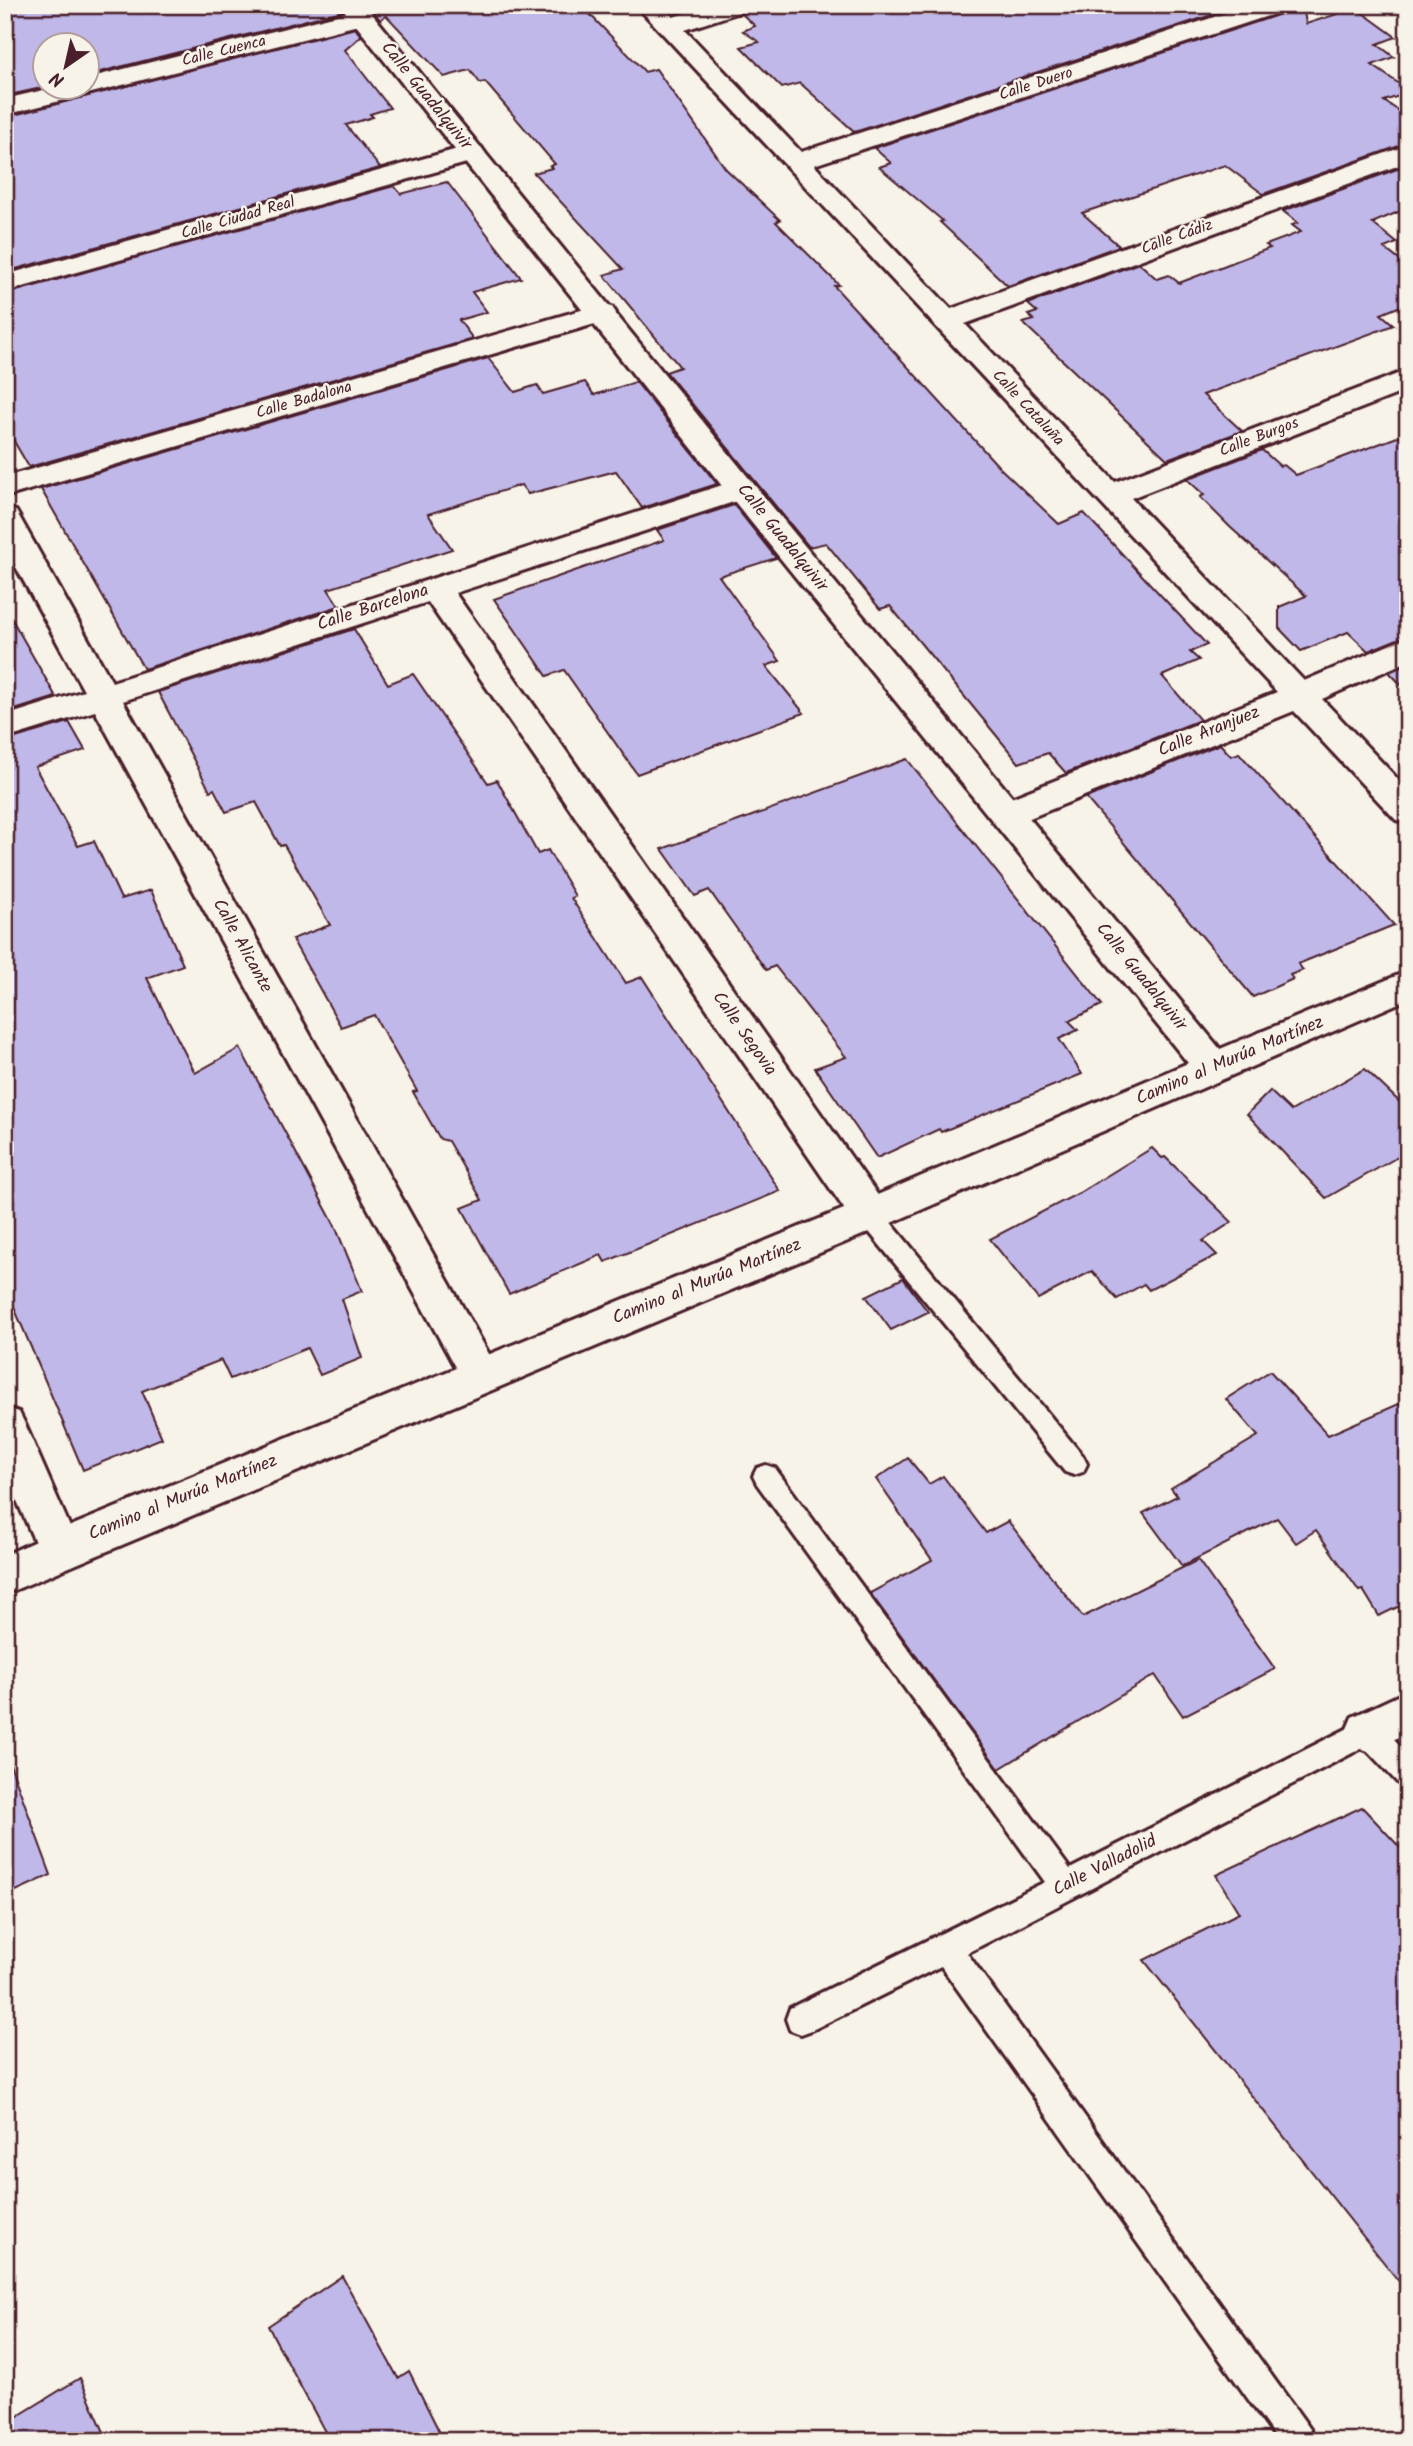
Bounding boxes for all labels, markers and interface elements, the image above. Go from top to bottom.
street label: Calle Cuenca [179,28,269,74]
north arrow [32,32,102,102]
street label: Calle Guadalquivir [373,35,480,157]
street label: Calle Duero [996,60,1076,108]
text: N [44,63,71,94]
street label: Calle Ciudad Real [178,190,298,246]
street label: Calle Cádiz [1138,213,1216,261]
street label: Calle Cataluña [986,364,1070,452]
street label: Calle Badalona [253,374,355,426]
street label: Calle Burgos [1216,410,1303,464]
street label: Calle Guadalquivir [729,477,836,599]
street label: Calle Barcelona [313,576,433,640]
street label: Calle Aranjuez [1154,698,1264,766]
street label: Calle Alicante [204,893,280,999]
street label: Calle Guadalquivir [1088,916,1195,1038]
street label: Calle Segovia [704,986,784,1082]
street label: Camino al Murúa Martínez [1132,1008,1328,1114]
street label: Camino al Murúa Martínez [608,1231,806,1333]
street label: Camino al Murúa Martínez [84,1447,282,1549]
street label: Calle Valladolid [1048,1827,1163,1905]

